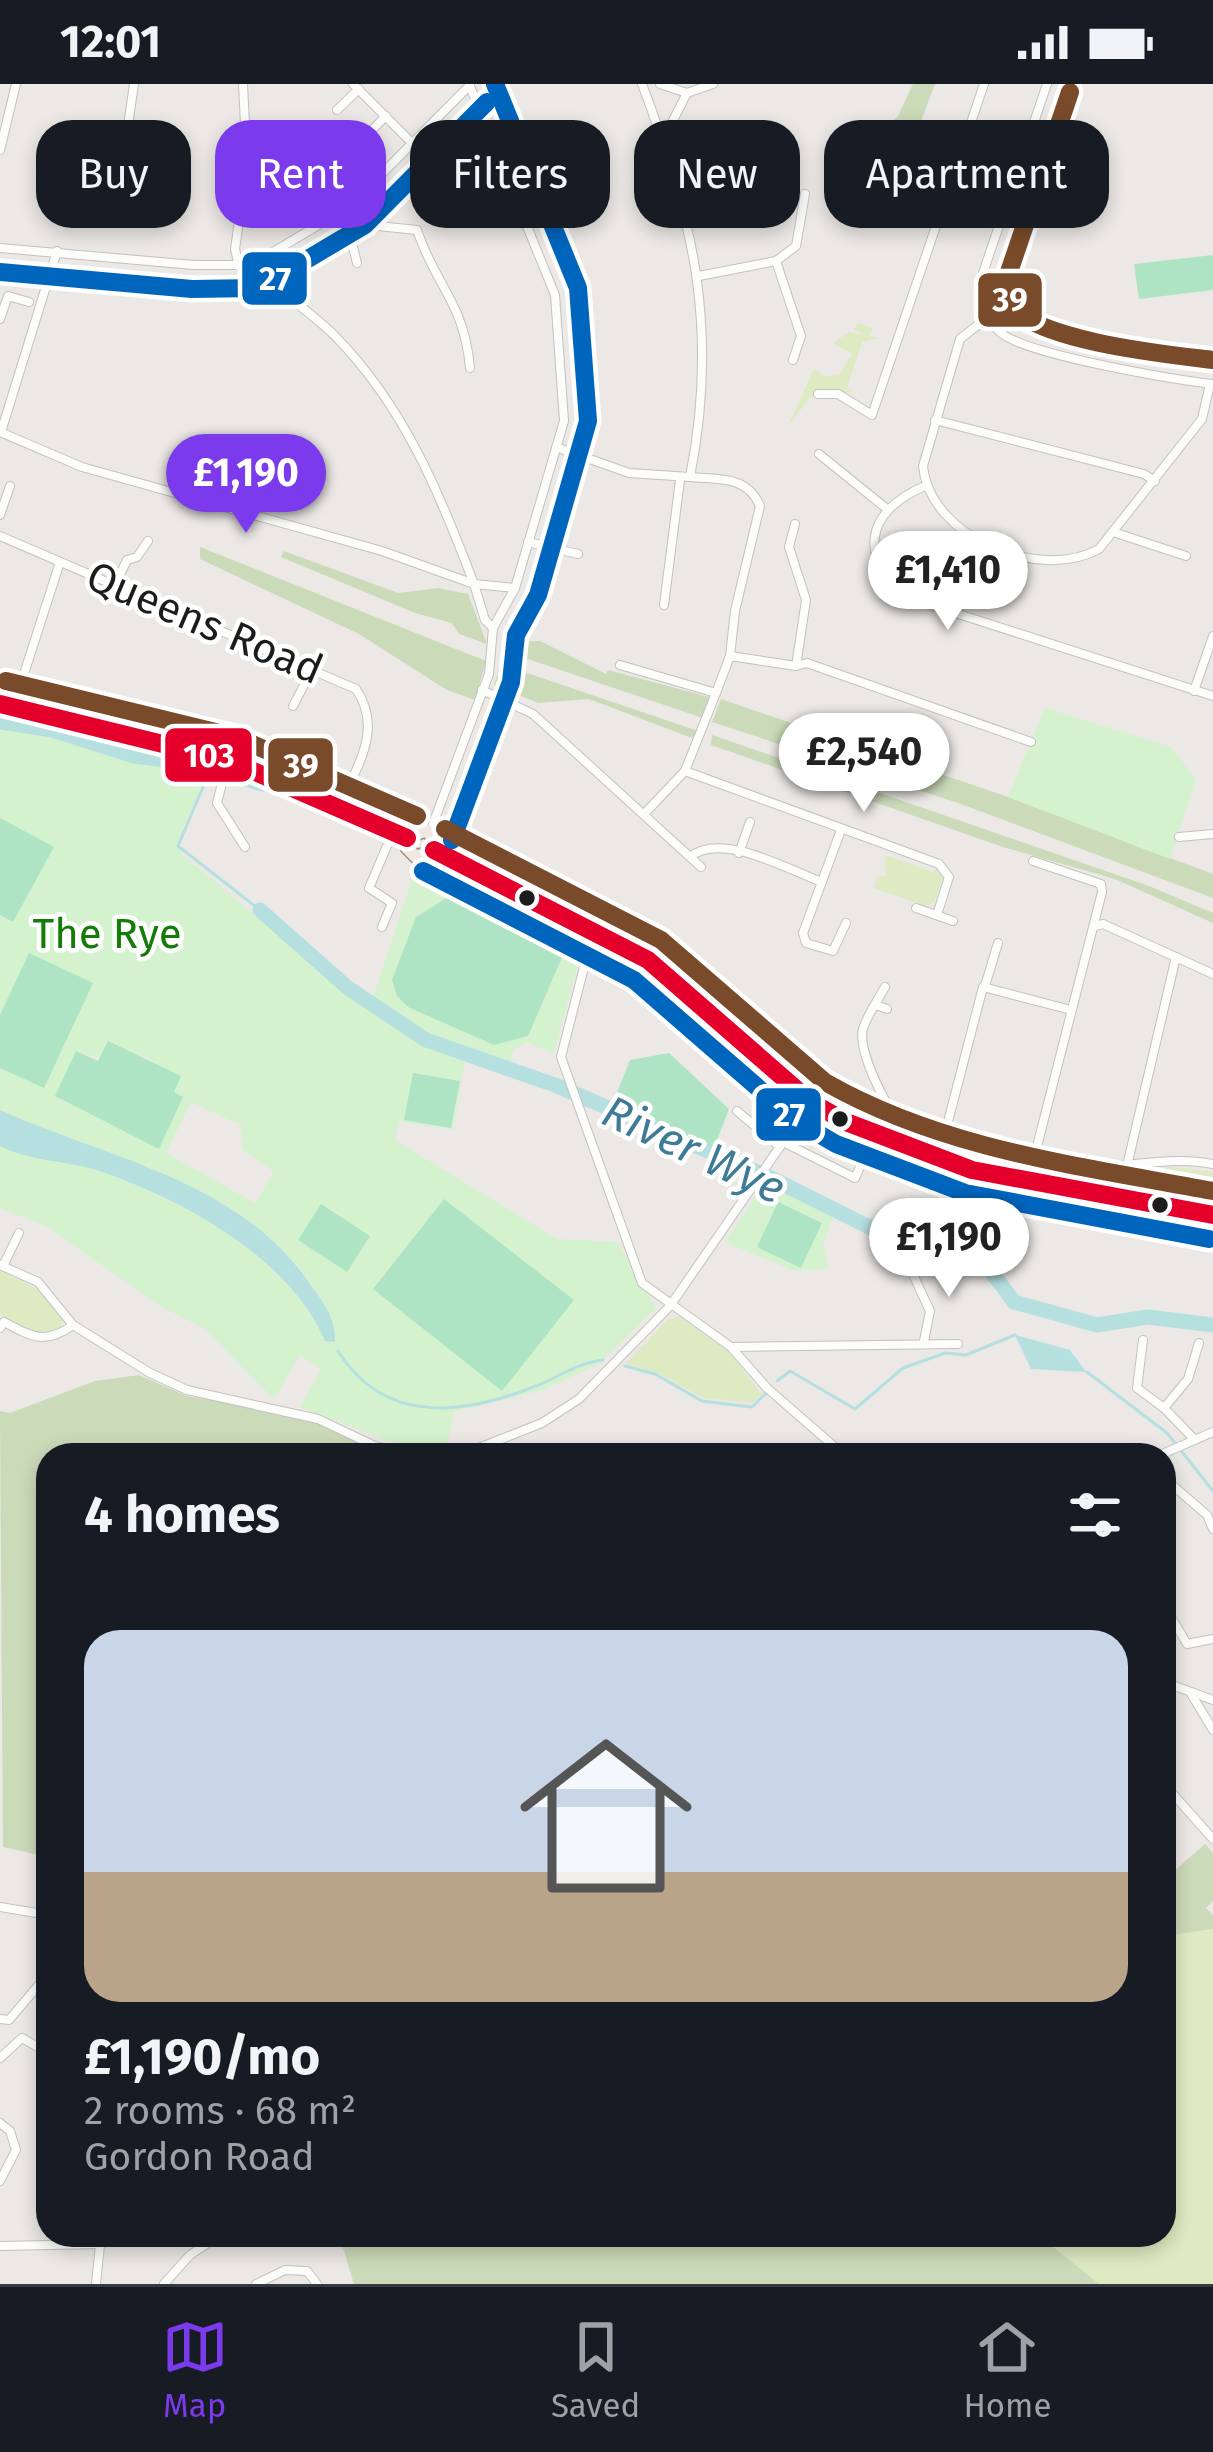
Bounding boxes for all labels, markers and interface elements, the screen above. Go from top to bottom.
text: 12:01 [60,15,161,69]
chip: Buy [36,120,191,228]
chip: Rent [215,120,386,228]
chip: Filters [410,120,610,228]
chip: New [634,120,800,228]
chip: Apartment [824,120,1109,228]
line badge: 27 [240,250,309,307]
text: 27 [259,259,291,299]
line badge: 39 [976,271,1044,329]
text: 39 [991,280,1028,320]
pin: £1,190 [148,434,344,536]
text: £1,190 [193,450,299,496]
pin: £1,410 [850,531,1046,633]
text: £1,410 [895,547,1001,593]
street label: Queens Road [79,551,330,695]
pin: £2,540 [766,713,962,815]
line badge: 103 [163,726,254,784]
text: £2,540 [806,729,922,775]
text: 103 [183,736,235,776]
line badge: 39 [266,736,335,794]
text: 39 [282,746,319,786]
unlabelled marker [516,887,538,909]
park label: The Rye [32,909,182,959]
water label: River Wye [594,1084,793,1216]
line badge: 27 [754,1086,823,1143]
text: 27 [773,1095,805,1135]
unlabelled marker [829,1108,851,1130]
unlabelled marker [1149,1194,1171,1216]
pin: £1,190 [851,1198,1047,1300]
text: £1,190 [896,1214,1002,1260]
icon: filters [1062,1482,1128,1548]
text: 4 homes [84,1484,280,1546]
icon: home [498,1708,714,1924]
text: £1,190/mo [84,2026,320,2088]
text: 2 rooms · 68 m² [84,2088,356,2134]
text: Gordon Road [84,2134,315,2180]
tab: Map [162,2314,228,2426]
tab: Saved [551,2314,640,2426]
tab: Home [963,2314,1051,2426]

